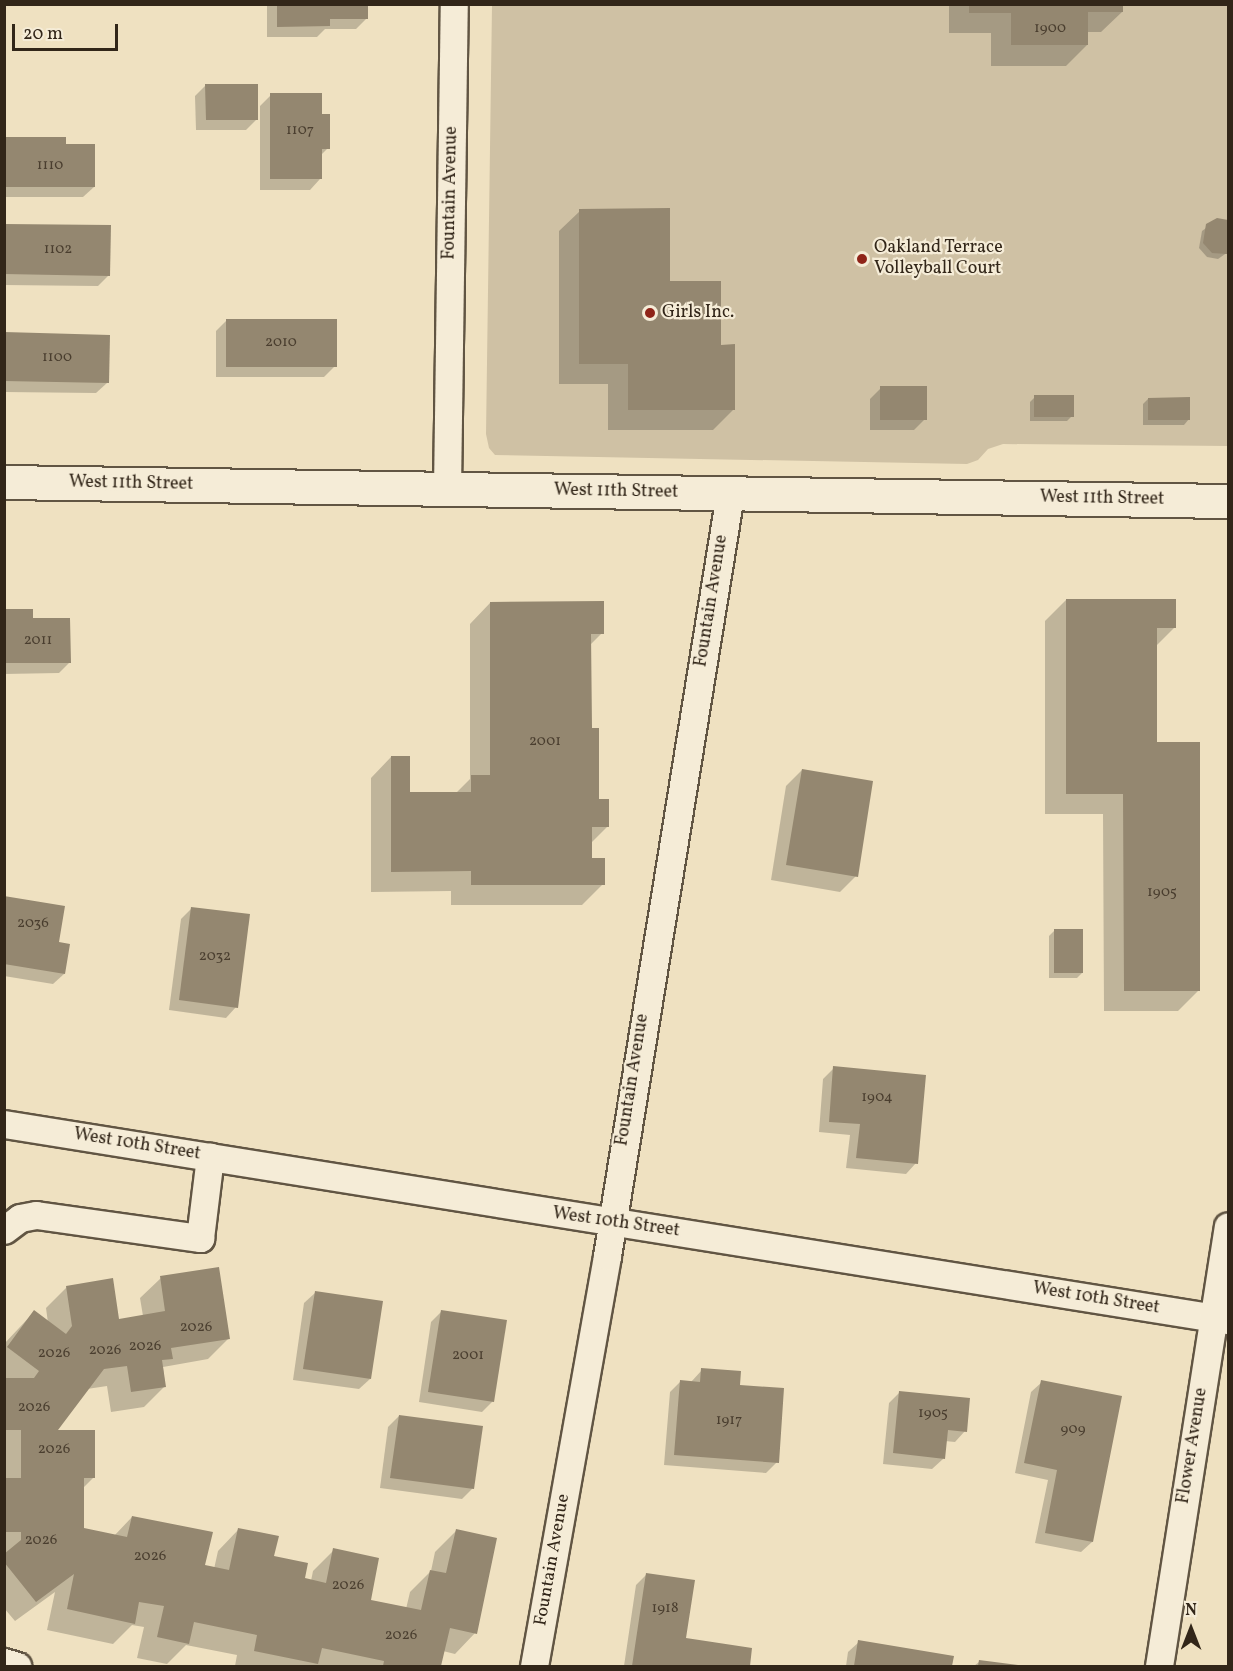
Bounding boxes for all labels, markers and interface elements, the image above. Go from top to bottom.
scale bar [15,12,122,50]
house number: 1900 [1034,20,1066,38]
text: 20 m [23,22,63,47]
house number: 1107 [286,122,314,140]
street label: Fountain Avenue [439,126,463,260]
house number: 1110 [37,157,63,175]
place label: Oakland Terrace Volleyball Court [874,238,1003,280]
house number: 1102 [44,241,72,259]
marker: Oakland Terrace Volleyball Court [855,252,869,266]
place label: Girls Inc. [662,302,734,324]
marker: Girls Inc. [643,306,657,320]
house number: 2010 [265,334,297,352]
house number: 1100 [42,349,72,367]
street label: West 11th Street [69,472,193,496]
street label: West 11th Street [554,480,678,504]
street label: West 11th Street [1040,487,1164,511]
street label: Fountain Avenue [691,533,733,669]
house number: 2011 [24,632,52,650]
house number: 2001 [529,733,561,751]
house number: 1905 [1147,884,1177,902]
house number: 2036 [17,915,49,933]
house number: 2032 [199,948,231,966]
street label: Fountain Avenue [612,1012,654,1148]
house number: 1904 [861,1089,893,1107]
street label: West 10th Street [72,1124,202,1166]
street label: West 10th Street [551,1203,681,1243]
street label: West 10th Street [1031,1278,1161,1320]
house number: 2026 [180,1319,212,1337]
house number: 2026 [129,1338,161,1356]
house number: 2026 [89,1342,121,1360]
house number: 2026 [38,1345,70,1363]
house number: 2001 [452,1347,484,1365]
street label: Flower Avenue [1173,1386,1213,1506]
house number: 2026 [18,1399,50,1417]
house number: 1905 [918,1405,948,1423]
house number: 1917 [716,1412,742,1430]
house number: 909 [1060,1421,1086,1439]
house number: 2026 [38,1441,70,1459]
street label: Fountain Avenue [531,1492,575,1628]
house number: 2026 [25,1532,57,1550]
house number: 2026 [134,1548,166,1566]
house number: 2026 [332,1577,364,1595]
north arrow [1161,1599,1221,1659]
house number: 1918 [651,1600,679,1618]
text: N [1185,1600,1197,1622]
house number: 2026 [385,1627,417,1645]

